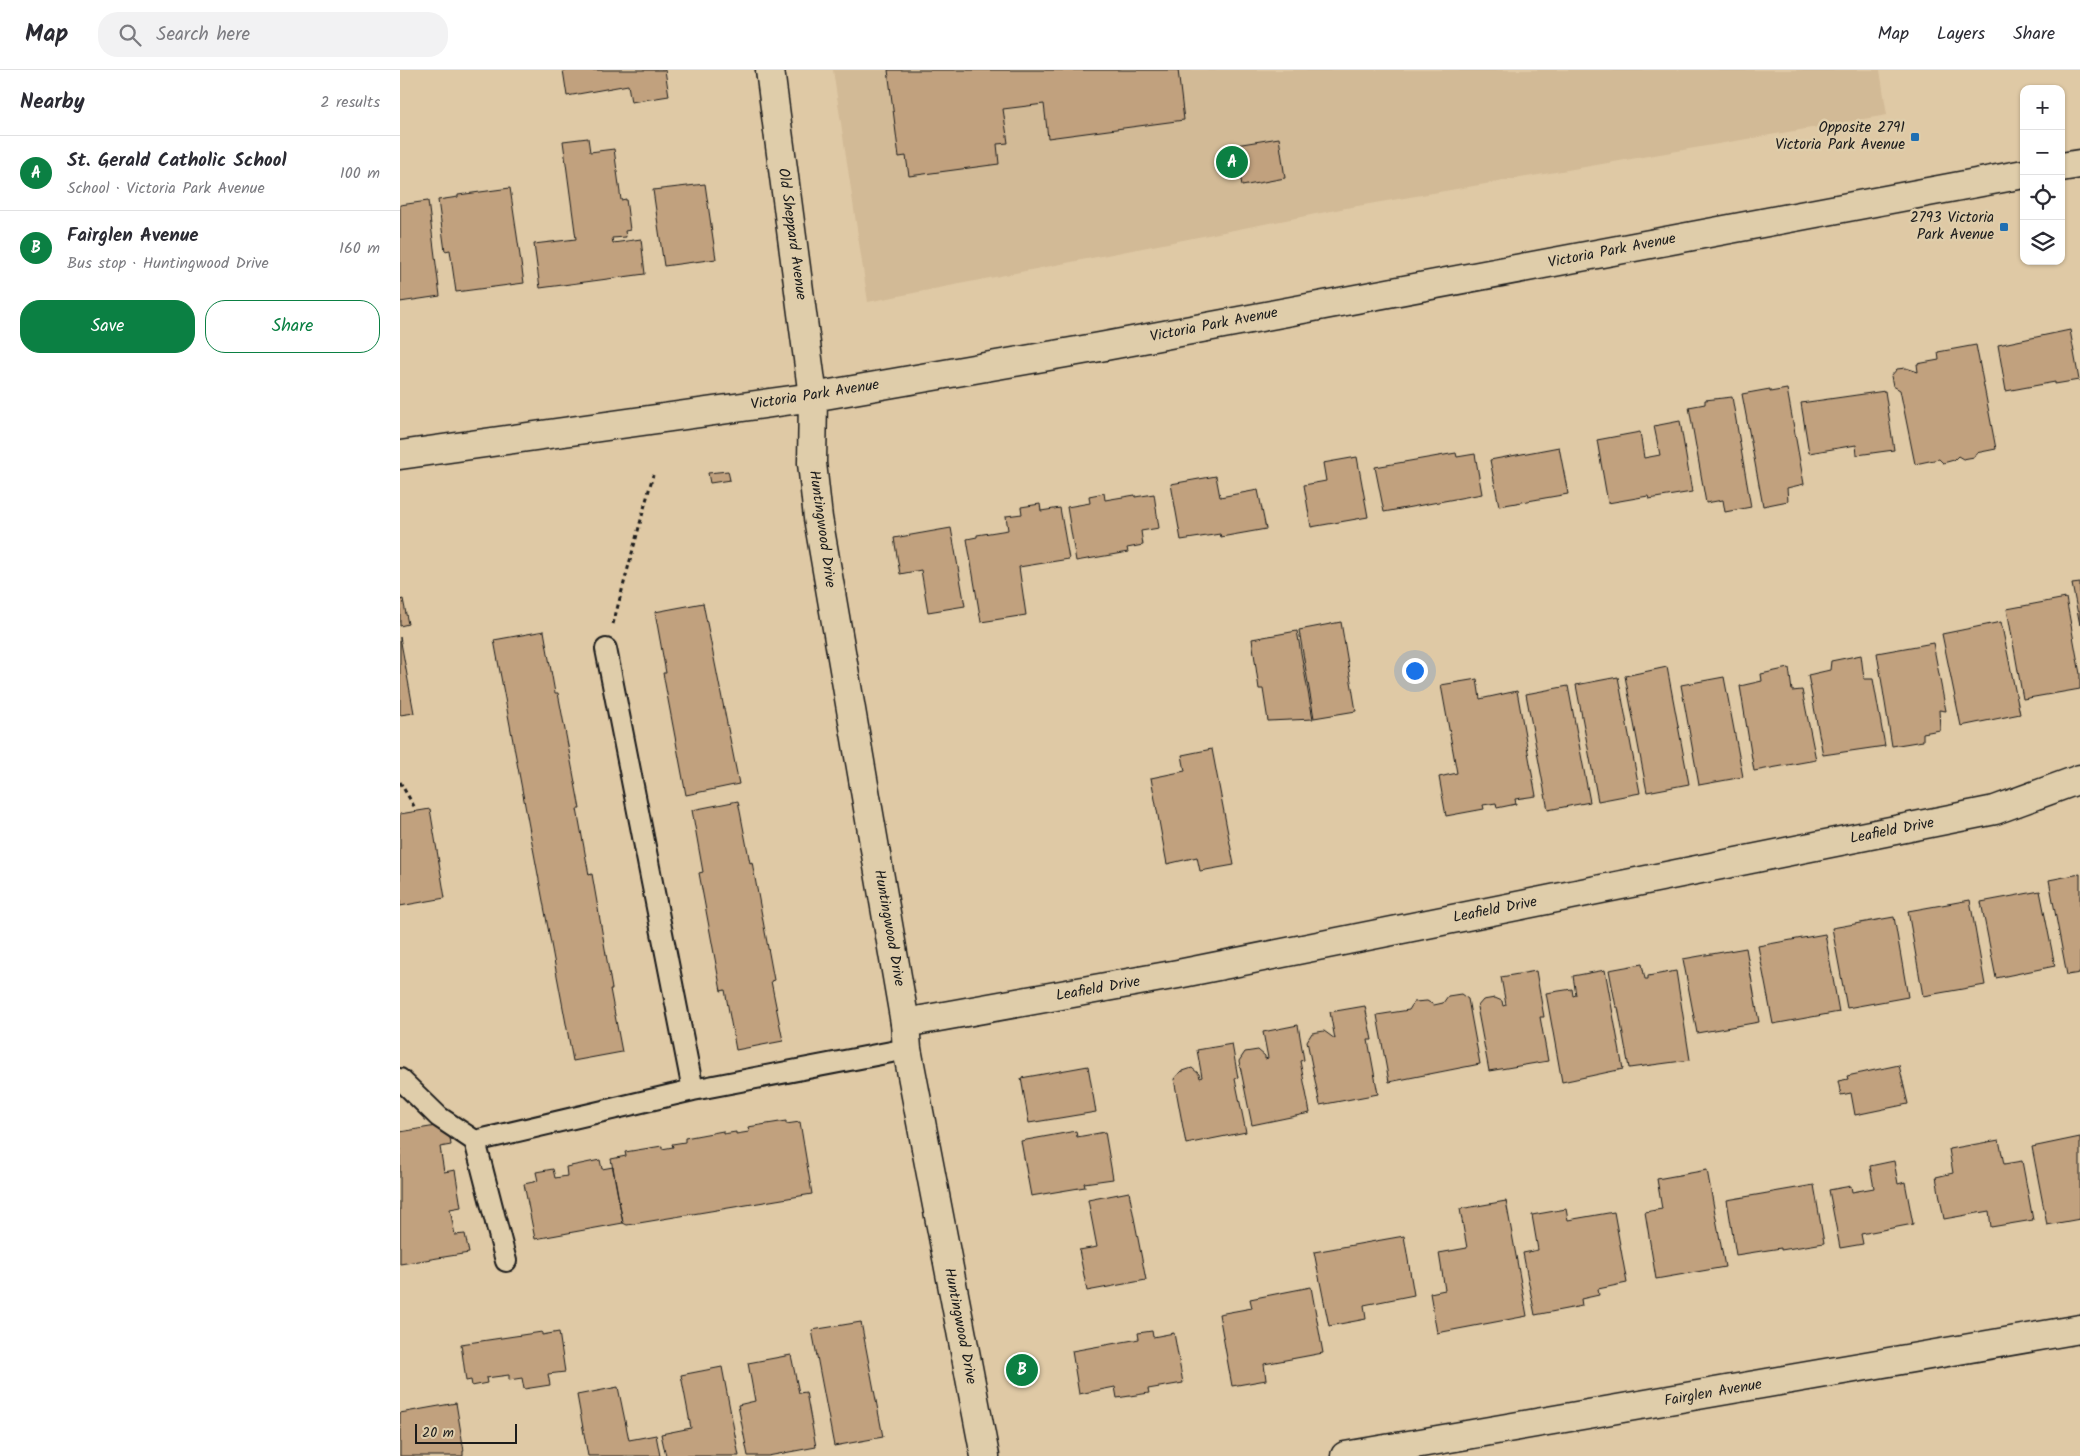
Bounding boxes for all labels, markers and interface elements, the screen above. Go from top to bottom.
search box [98,12,448,57]
text: Map [25,15,68,54]
text: Search here [156,20,250,50]
text: Map [1878,20,1909,49]
text: Layers [1937,20,1985,49]
text: Share [2013,20,2055,49]
icon: search [116,21,144,49]
map controls [2020,85,2065,265]
button: + [2020,85,2065,130]
text: Nearby [20,86,85,119]
text: 2 results [320,90,380,115]
place label: Opposite 2791 Victoria Park Avenue [1775,116,1905,157]
button: − [2020,130,2065,175]
marker: Opposite 2791 Victoria Park Avenue [1909,131,1921,143]
pin: A [1216,143,1248,181]
text: St. Gerald Catholic School [67,146,286,176]
text: A [31,161,41,186]
text: 100 m [340,161,380,186]
street label: Old Sheppard Avenue [771,166,813,302]
button: locate [2020,175,2065,220]
text: School · Victoria Park Avenue [67,176,265,201]
place label: 2793 Victoria Park Avenue [1910,206,1994,247]
button: layers [2020,220,2065,265]
text: Fairglen Avenue [67,221,198,251]
marker: 2793 Victoria Park Avenue [1998,221,2010,233]
street label: Victoria Park Avenue [1546,227,1678,275]
text: B [31,236,41,261]
text: 160 m [339,236,380,261]
text: Bus stop · Huntingwood Drive [67,251,269,276]
button: Save [20,300,195,353]
button: Share [205,300,380,353]
street label: Victoria Park Avenue [1148,301,1280,349]
street label: Victoria Park Avenue [749,373,881,417]
street label: Huntingwood Drive [802,469,842,589]
your location [1402,658,1428,684]
street label: Leafield Drive [1848,811,1936,851]
street label: Huntingwood Drive [867,868,911,989]
street label: Leafield Drive [1451,890,1539,930]
street label: Leafield Drive [1054,970,1142,1008]
street label: Huntingwood Drive [937,1266,983,1387]
pin: B [1006,1351,1038,1389]
street label: Fairglen Avenue [1662,1373,1764,1413]
scale bar [415,1421,518,1444]
text: 20 m [422,1422,454,1444]

